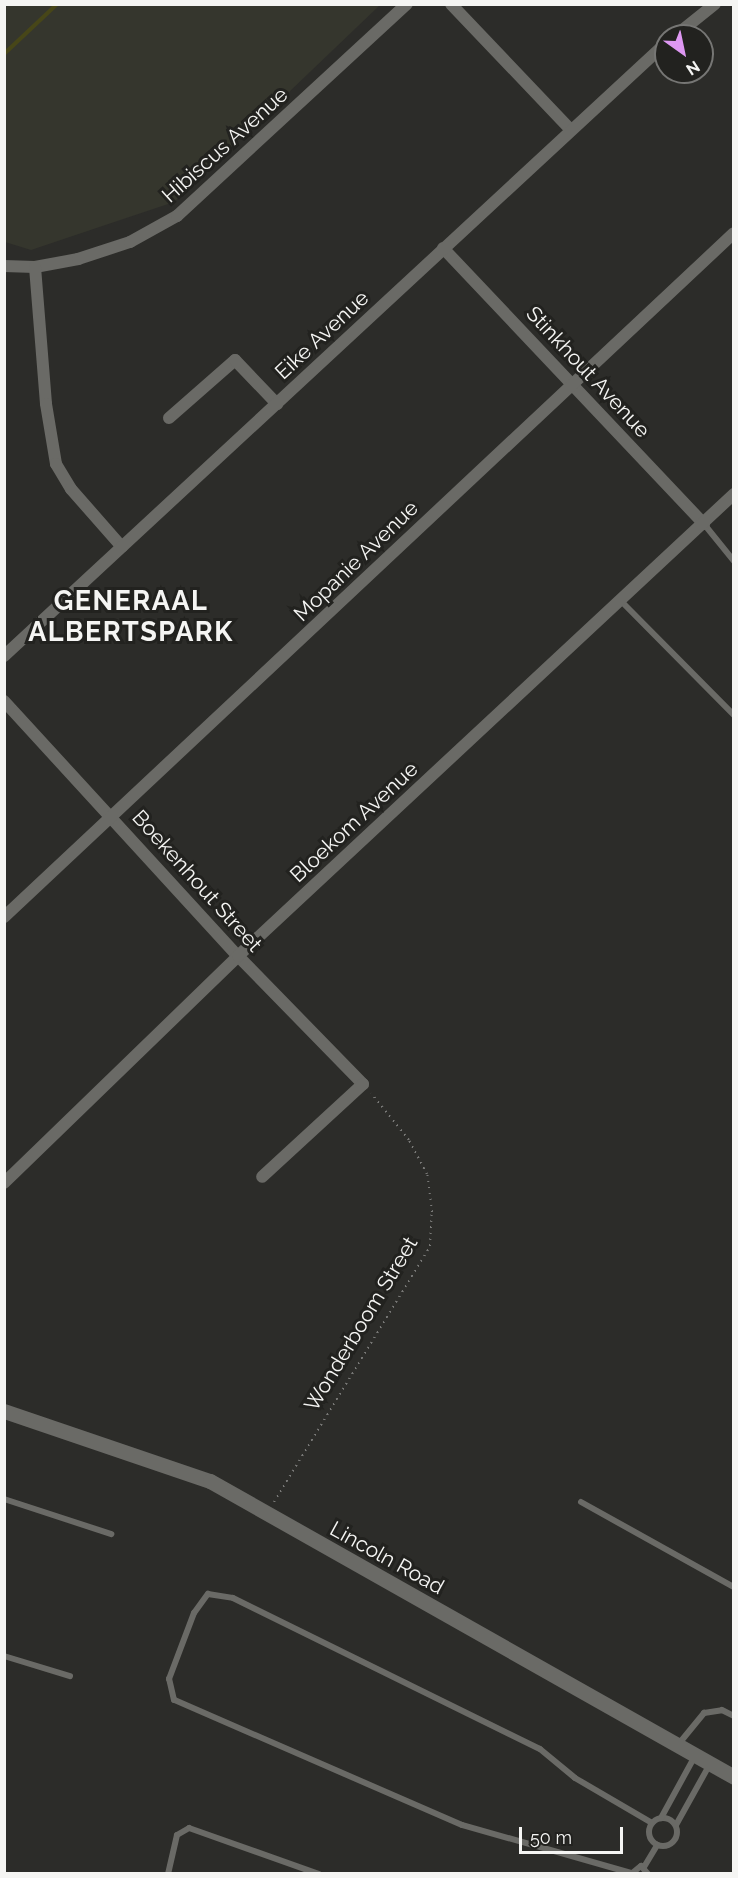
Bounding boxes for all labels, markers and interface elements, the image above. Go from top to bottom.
north arrow [654,24,714,84]
text: N [683,57,703,79]
street label: Hibiscus Avenue [157,82,293,208]
street label: Eike Avenue [270,285,374,385]
street label: Stinkhout Avenue [521,301,655,443]
street label: Mopanie Avenue [289,495,423,627]
district label: GENERAAL ALBERTSPARK [28,584,234,647]
street label: Bloekom Avenue [285,756,423,888]
street label: Boekenhout Street [127,805,267,957]
street label: Wonderboom Street [299,1232,423,1416]
street label: Lincoln Road [326,1516,448,1600]
scale bar [522,1815,626,1853]
text: 50 m [530,1827,572,1848]

